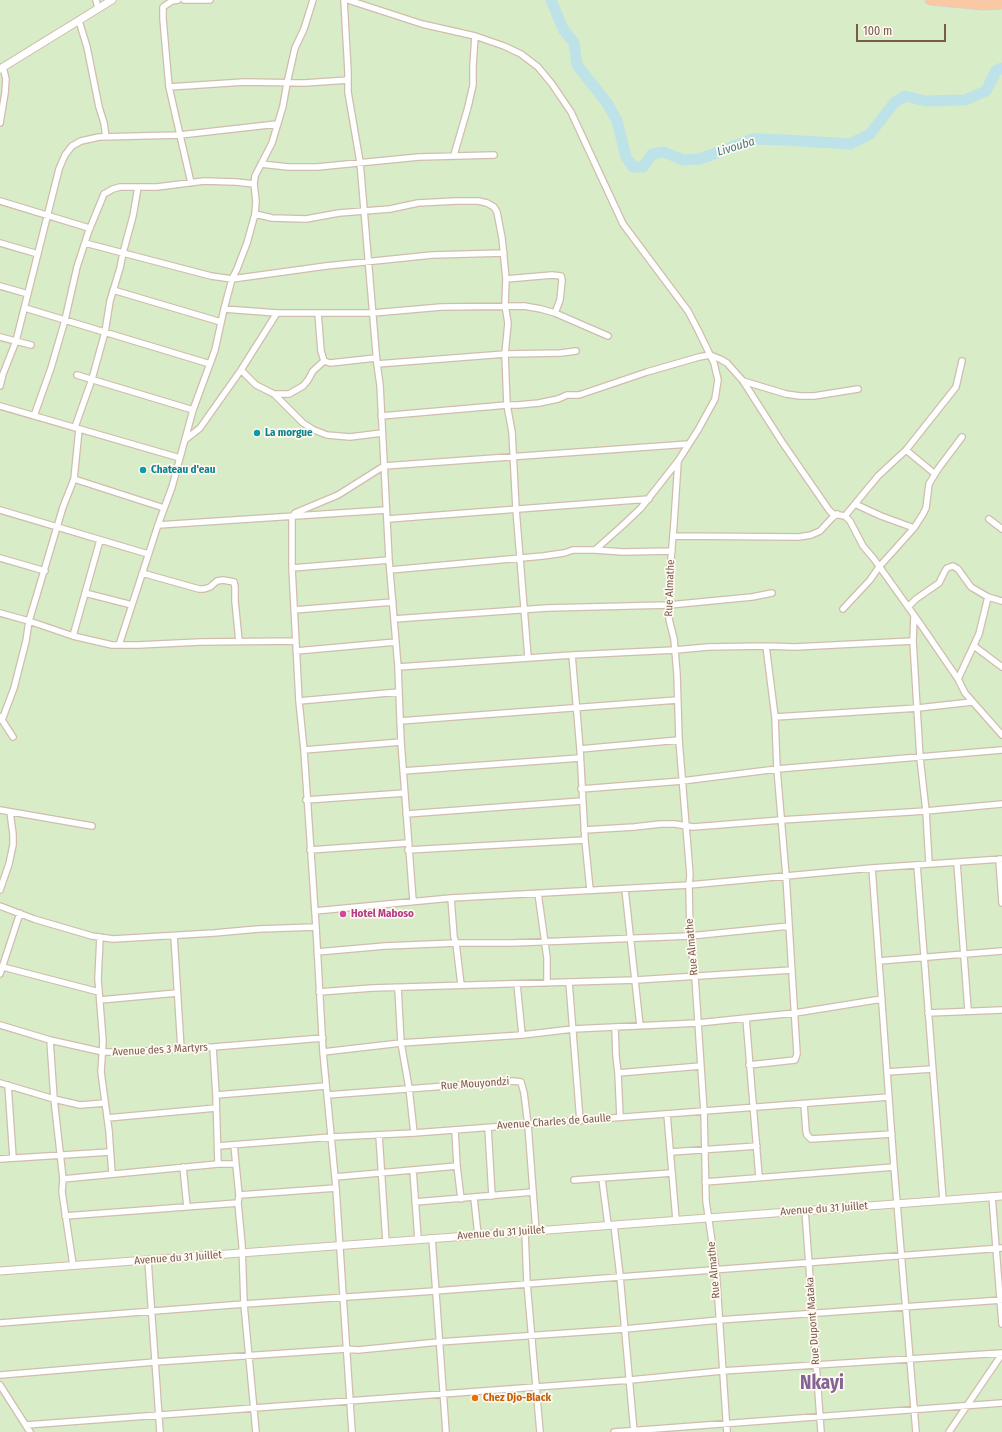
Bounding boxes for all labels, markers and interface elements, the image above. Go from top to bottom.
scale bar [858,16,948,42]
text: 100 m [863,24,892,38]
water label: Livouba [715,134,757,160]
place label: La morgue [265,426,313,440]
marker: La morgue [252,428,262,438]
place label: Chateau d'eau [151,463,216,477]
marker: Chateau d'eau [138,465,148,475]
street label: Rue Almathe [662,559,678,617]
place label: Hotel Maboso [351,907,414,921]
marker: Hotel Maboso [338,909,348,919]
street label: Rue Almathe [683,918,701,976]
street label: Avenue des 3 Martyrs [112,1041,208,1059]
street label: Rue Mouyondzi [440,1075,510,1093]
street label: Avenue Charles de Gaulle [497,1111,611,1133]
street label: Avenue du 31 Juillet [780,1199,868,1219]
street label: Avenue du 31 Juillet [457,1223,545,1243]
street label: Rue Almathe [705,1241,723,1299]
street label: Avenue du 31 Juillet [134,1248,222,1268]
street label: Rue Dupont Mataka [803,1277,823,1365]
district label: Nkayi [800,1373,844,1395]
place label: Chez Djo-Black [483,1391,551,1405]
marker: Chez Djo-Black [470,1393,480,1403]

